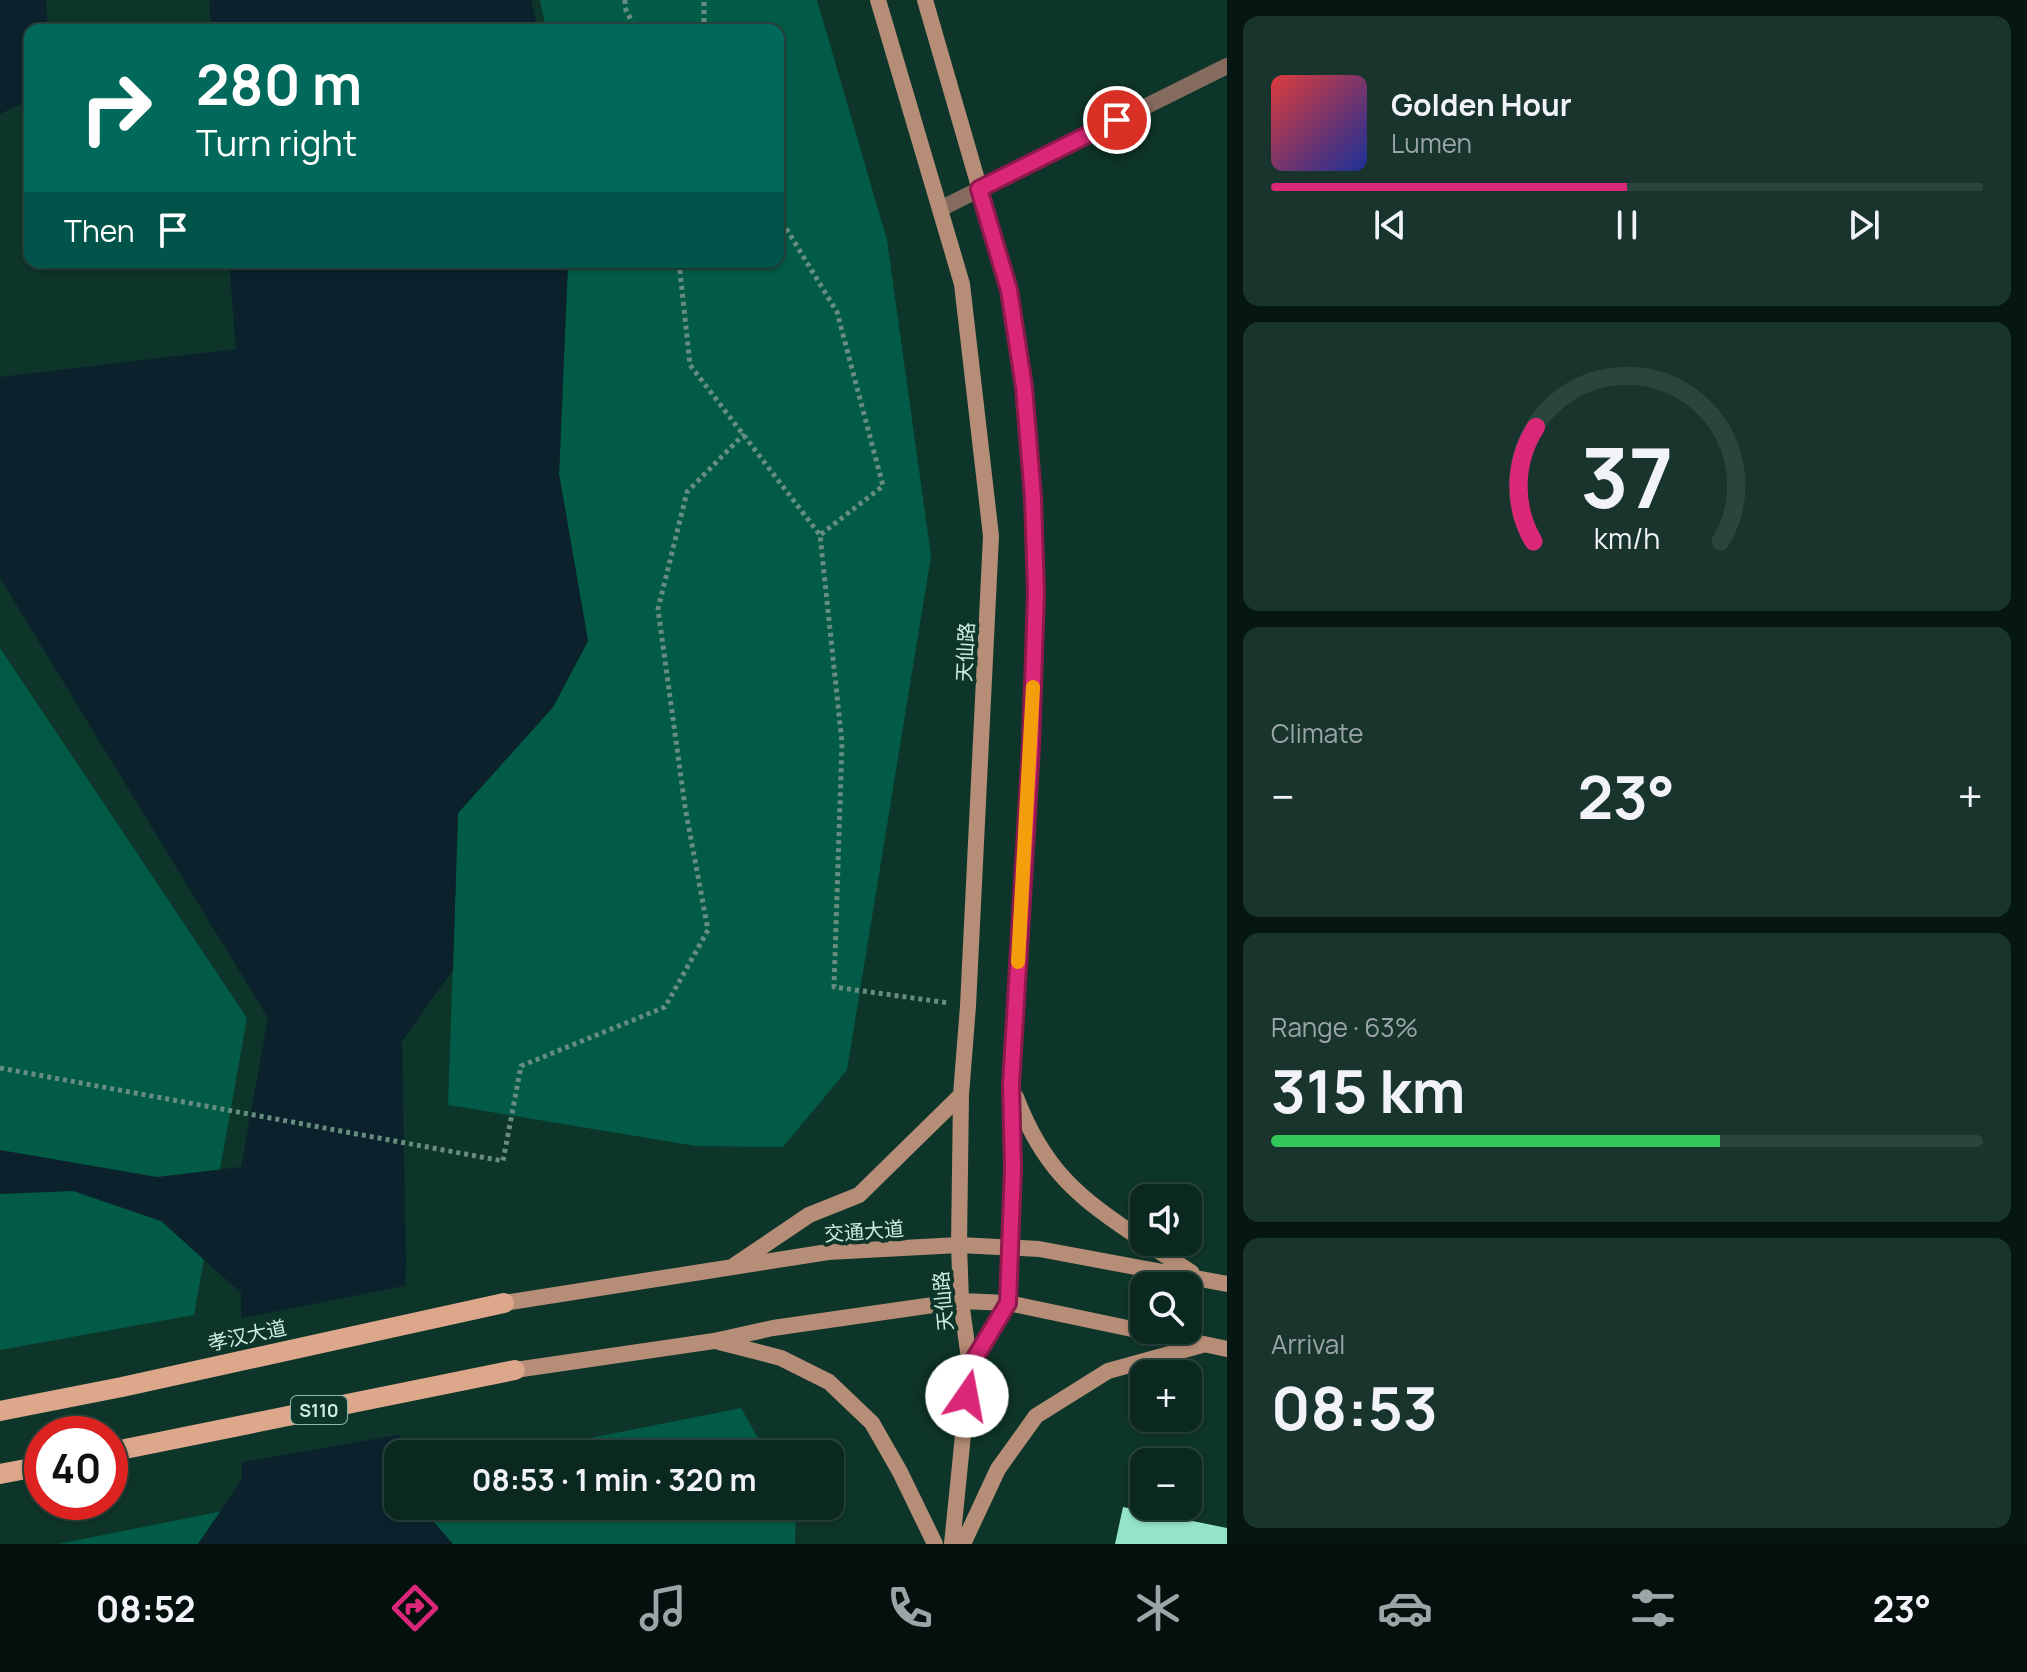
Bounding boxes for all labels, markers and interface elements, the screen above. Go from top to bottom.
text: 280 m [196,45,362,122]
icon: right [64,56,168,160]
text: Golden Hour [1391,84,1572,125]
pin [1083,86,1151,154]
icon: arrive [1095,98,1139,142]
text: Turn right [196,118,357,167]
text: Lumen [1391,125,1472,161]
icon: previous [1368,203,1412,247]
icon: pause [1605,203,1649,247]
icon: next [1842,203,1886,247]
icon: arrive [151,208,195,252]
text: Then [64,210,135,251]
text: 37 [1581,419,1673,533]
text: km/h [1594,520,1660,559]
street label: 天仙路 [950,621,980,683]
text: Climate [1271,715,1363,751]
text: 23° [1577,755,1675,837]
text: − [1271,766,1295,826]
text: + [1958,766,1983,826]
text: Range · 63% [1271,1009,1418,1045]
text: 315 km [1271,1049,1466,1131]
map controls [1130,1184,1202,1520]
button: sound [1130,1184,1202,1256]
street label: 交通大道 [823,1215,905,1247]
street label: 天仙路 [927,1270,959,1332]
button: search [1130,1272,1202,1344]
street label: 孝汉大道 [205,1313,289,1357]
text: Arrival [1271,1326,1345,1362]
position arrow [925,1354,1009,1438]
button: + [1130,1360,1202,1432]
text: 08:53 [1271,1366,1438,1448]
road number: S110 [291,1396,347,1424]
speed limit sign: 40 [24,1416,128,1520]
button: − [1130,1448,1202,1520]
text: 08:53 · 1 min · 320 m [472,1459,756,1500]
icon: directions [387,1580,443,1636]
icon: music [635,1580,691,1636]
icon: phone [882,1580,938,1636]
icon: climate [1130,1580,1186,1636]
icon: car [1377,1580,1433,1636]
icon: filters [1625,1580,1681,1636]
text: 08:52 [96,1584,195,1633]
text: 23° [1873,1584,1931,1633]

